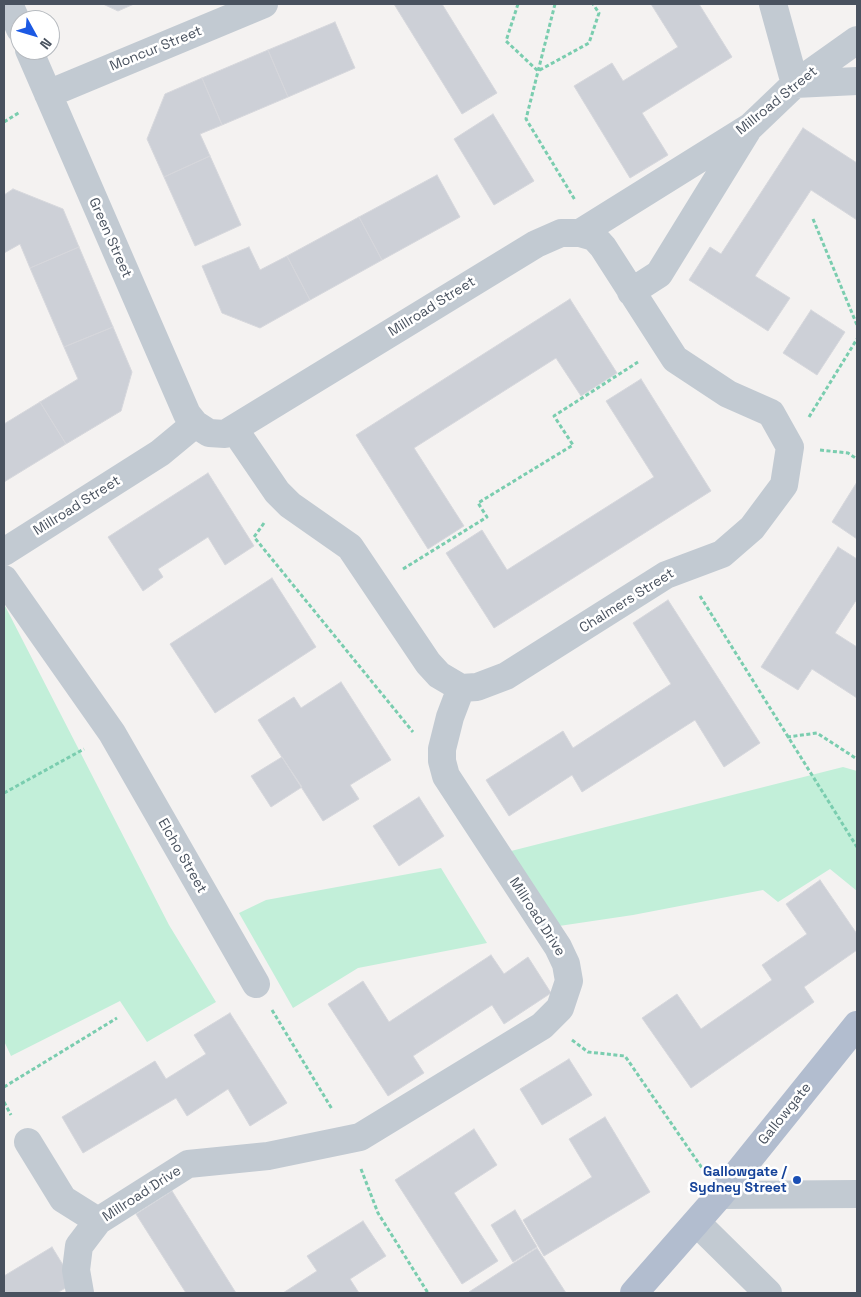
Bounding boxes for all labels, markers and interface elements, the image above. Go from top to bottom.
north arrow [10,10,60,60]
street label: Moncur Street [107,23,205,75]
text: N [36,34,56,53]
street label: Millroad Street [733,63,821,139]
street label: Green Street [85,195,135,281]
street label: Millroad Street [385,274,479,340]
street label: Millroad Street [30,473,124,539]
street label: Chalmers Street [577,565,677,637]
street label: Elcho Street [154,816,210,896]
street label: Millroad Drive [505,875,569,959]
street label: Gallowgate [755,1080,815,1148]
street label: Millroad Drive [100,1162,184,1226]
place label: Gallowgate / Sydney Street [690,1164,787,1196]
marker: Gallowgate / Sydney Street [791,1174,803,1186]

